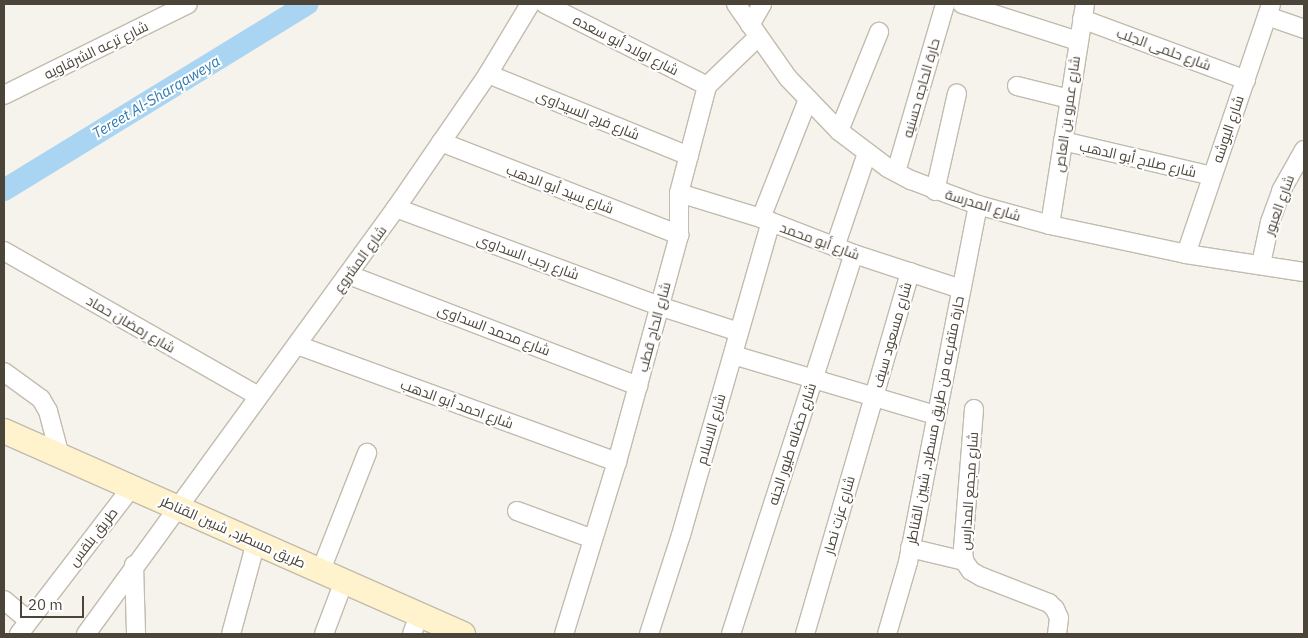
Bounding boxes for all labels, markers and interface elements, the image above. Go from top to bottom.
street label: شارع اولاد أبو سعده [571,11,681,79]
street label: شارع ترعه الشرقاويه [41,18,151,82]
street label: شارع حلمى الجلب [1114,24,1214,74]
street label: حارة الحاجه حسنيه [899,36,943,140]
water label: Tereet Al-Sharqaweya [89,52,223,142]
street label: شارع عمرو بن العاص [1051,55,1083,173]
street label: شارع فرج السيداوى [534,87,642,143]
street label: شارع البوشه [1209,93,1247,165]
street label: شارع صلاح أبو الدهب [1078,137,1198,181]
street label: شارع سيد أبو الدهب [504,161,616,217]
street label: شارع العبور [1260,173,1298,237]
street label: شارع المدرسة [943,186,1023,224]
street label: شارع أبو محمد [778,219,862,263]
street label: شارع المشروع [330,222,390,296]
street label: شارع رجب السداوى [475,231,581,283]
street label: شارع الحاج قطب [634,280,674,374]
street label: شارع مسعود سيف [869,280,915,390]
street label: شارع رمضان حماد [84,292,178,356]
street label: حارة متفرعه من طريق مسطرد, شبين القناطر [903,295,967,545]
street label: شارع محمد السداوى [435,301,553,359]
street label: شارع احمد أبو الدهب [398,376,516,432]
street label: شارع حضانه طيور الجنه [764,381,820,507]
street label: شارع الاسلام [693,392,729,466]
street label: شارع مجمع المدارس [956,431,982,551]
street label: شارع عزت نصار [820,474,858,556]
street label: طريق مسطرد, شبين القناطر [158,492,308,572]
street label: طريق بلقس [65,504,121,570]
scale bar [22,586,86,618]
text: 20 m [28,595,63,614]

